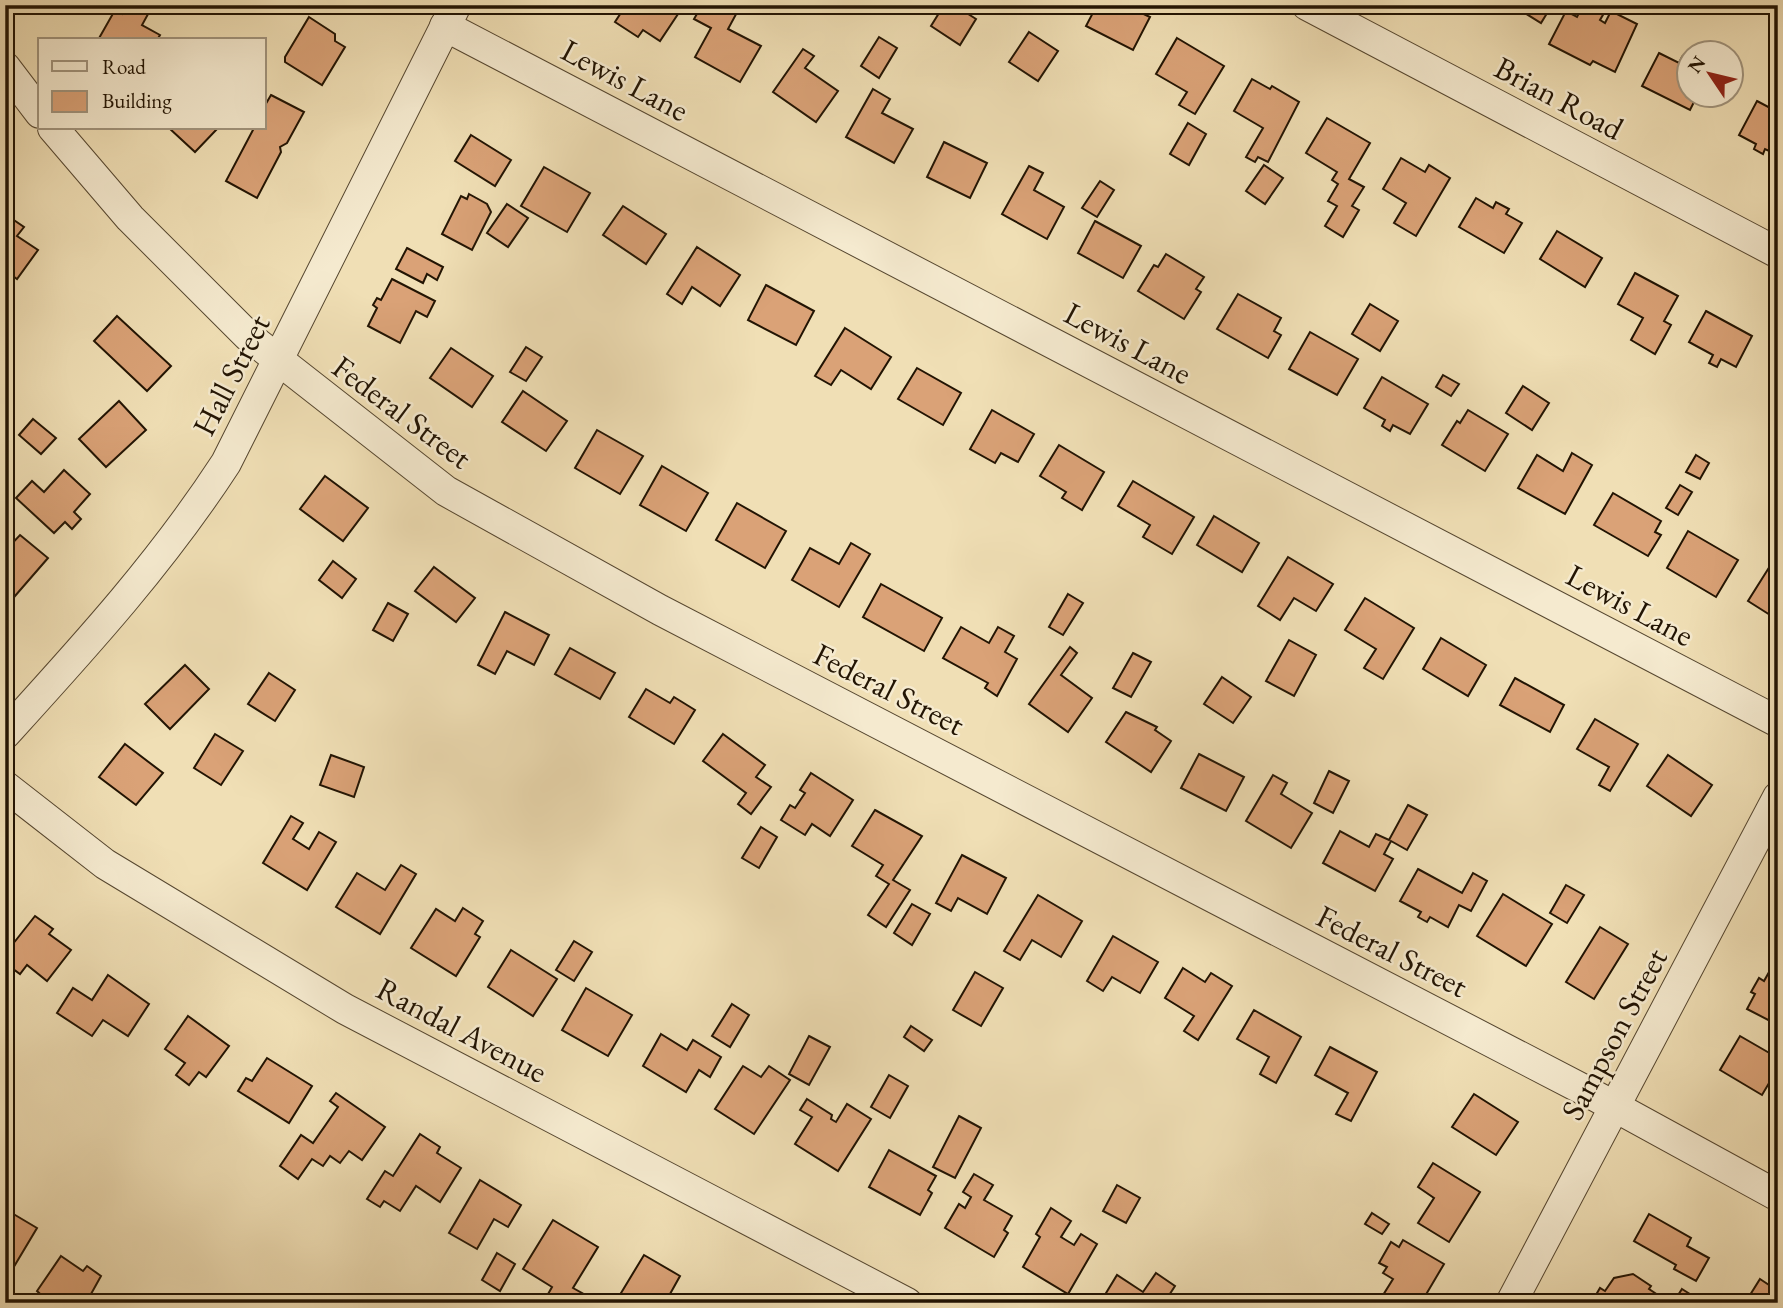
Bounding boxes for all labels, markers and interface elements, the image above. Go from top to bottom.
street label: Lewis Lane [554,29,696,131]
legend [38,38,266,130]
north arrow [1674,38,1744,108]
street label: Brian Road [1487,47,1632,150]
text: N [1682,51,1711,78]
text: Road [102,53,146,80]
text: Building [102,87,172,114]
street label: Lewis Lane [1057,292,1199,394]
street label: Hall Street [183,307,279,443]
street label: Federal Street [324,346,480,478]
street label: Lewis Lane [1559,554,1701,656]
street label: Federal Street [806,633,972,745]
street label: Federal Street [1309,895,1475,1007]
street label: Sampson Street [1551,941,1677,1127]
street label: Randal Avenue [369,967,555,1093]

